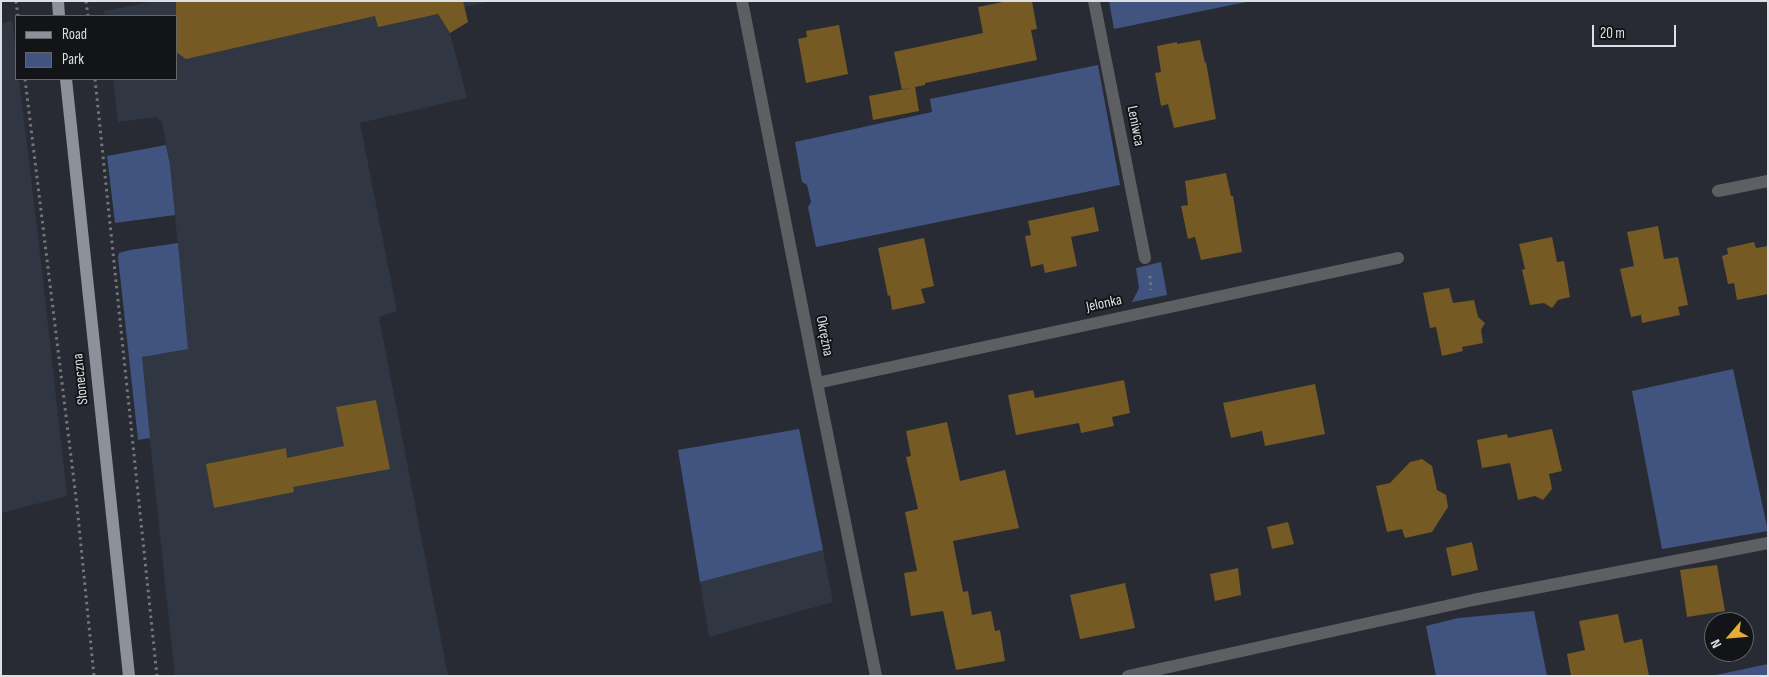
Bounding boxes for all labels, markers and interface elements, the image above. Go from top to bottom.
legend [15,15,178,80]
scale bar [1594,15,1678,47]
text: 20 m [1600,24,1625,43]
text: Road [62,25,87,44]
text: Park [62,50,84,69]
street label: Leniwca [1122,104,1148,148]
street label: Jelonka [1085,291,1123,317]
street label: Okrężna [811,314,837,358]
street label: Słoneczna [69,353,93,405]
north arrow [1704,612,1754,662]
text: N [1707,636,1725,651]

